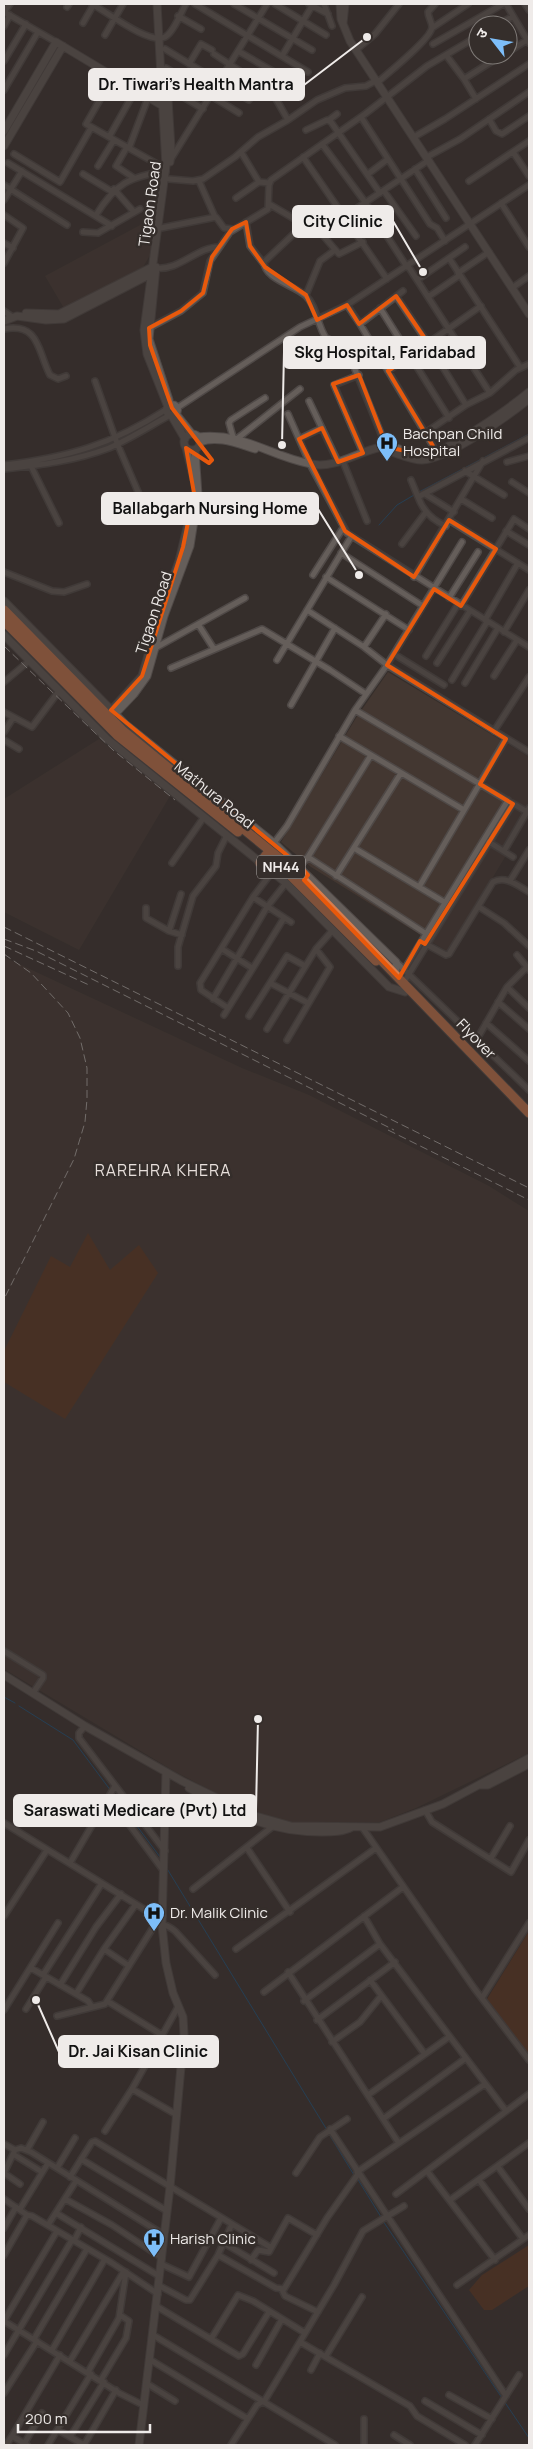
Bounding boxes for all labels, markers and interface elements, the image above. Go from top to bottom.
north arrow [468,15,518,65]
text: उ [471,24,492,41]
callout: Dr. Tiwari's Health Mantra [89,69,304,100]
text: Dr. Tiwari's Health Mantra [98,73,294,95]
street label: Tigaon Road [133,160,166,248]
callout: City Clinic [293,206,393,237]
text: City Clinic [303,210,383,232]
callout: Skg Hospital, Faridabad [284,337,485,368]
text: Skg Hospital, Faridabad [294,341,476,363]
place label: Bachpan Child Hospital [403,423,502,461]
hospital icon: Bachpan Child Hospital [375,431,399,462]
callout: Ballabgarh Nursing Home [102,493,318,524]
text: Ballabgarh Nursing Home [112,497,308,519]
street label: Tigaon Road [130,569,177,657]
street label: Mathura Road [170,756,259,833]
road number: NH44 [257,856,305,879]
street label: Flyover [452,1014,501,1064]
district label: RAREHRA KHERA [95,1159,231,1181]
callout: Saraswati Medicare (Pvt) Ltd [14,1795,256,1826]
text: Saraswati Medicare (Pvt) Ltd [24,1799,246,1821]
hospital icon: Dr. Malik Clinic [142,1901,166,1932]
place label: Dr. Malik Clinic [170,1902,268,1923]
callout: Dr. Jai Kisan Clinic [59,2036,218,2067]
text: Dr. Jai Kisan Clinic [68,2040,208,2062]
hospital icon: Harish Clinic [142,2227,166,2258]
place label: Harish Clinic [170,2228,256,2249]
scale bar [18,2402,150,2434]
text: 200 m [25,2408,68,2429]

